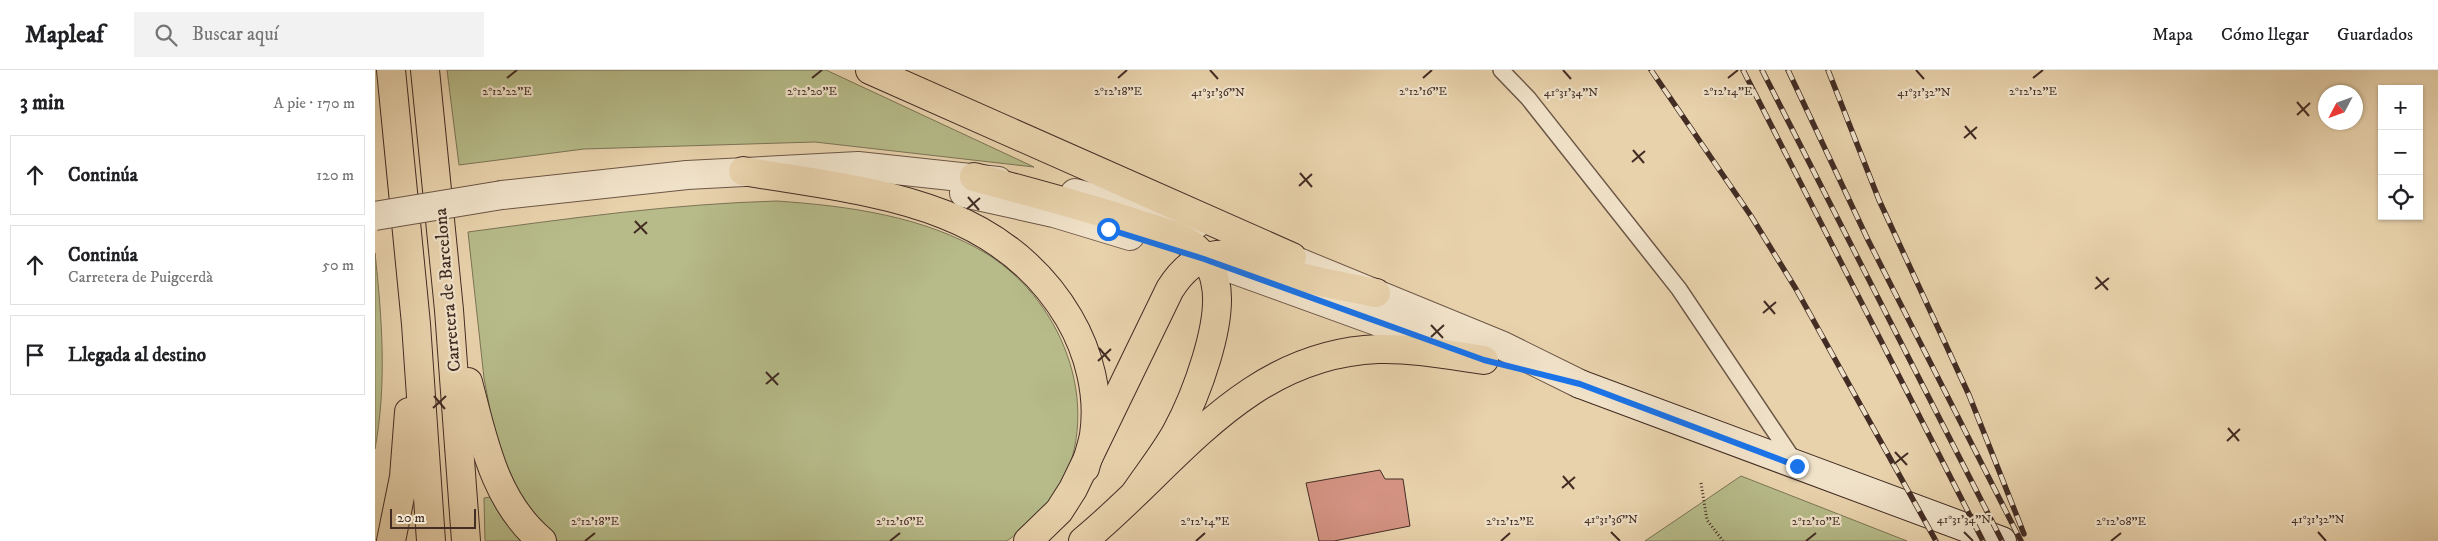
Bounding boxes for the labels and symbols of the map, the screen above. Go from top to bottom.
text: 2°12'22"E [482,84,532,99]
text: 2°12'20"E [787,84,837,99]
text: 2°12'18"E [1094,84,1142,99]
text: 2°12'16"E [1399,84,1448,99]
text: 2°12'14"E [1704,84,1753,99]
text: 2°12'12"E [2009,84,2057,99]
text: 41°31'36"N [1191,85,1245,100]
text: 41°31'34"N [1544,85,1598,100]
text: 41°31'32"N [1897,85,1951,100]
north arrow [2318,85,2363,130]
street label: Carretera de Barcelona [430,207,466,373]
route start [1097,218,1120,241]
route end [1786,455,1809,478]
scale bar [390,506,476,529]
text: 41°31'36"N [1584,512,1638,527]
text: 41°31'34"N [1937,512,1991,527]
text: 41°31'32"N [2291,512,2345,527]
text: 2°12'18"E [571,514,619,529]
text: 2°12'16"E [876,514,925,529]
text: 2°12'14"E [1181,514,1230,529]
text: 2°12'12"E [1486,514,1534,529]
text: 2°12'10"E [1792,514,1841,529]
text: 2°12'08"E [2096,514,2147,529]

